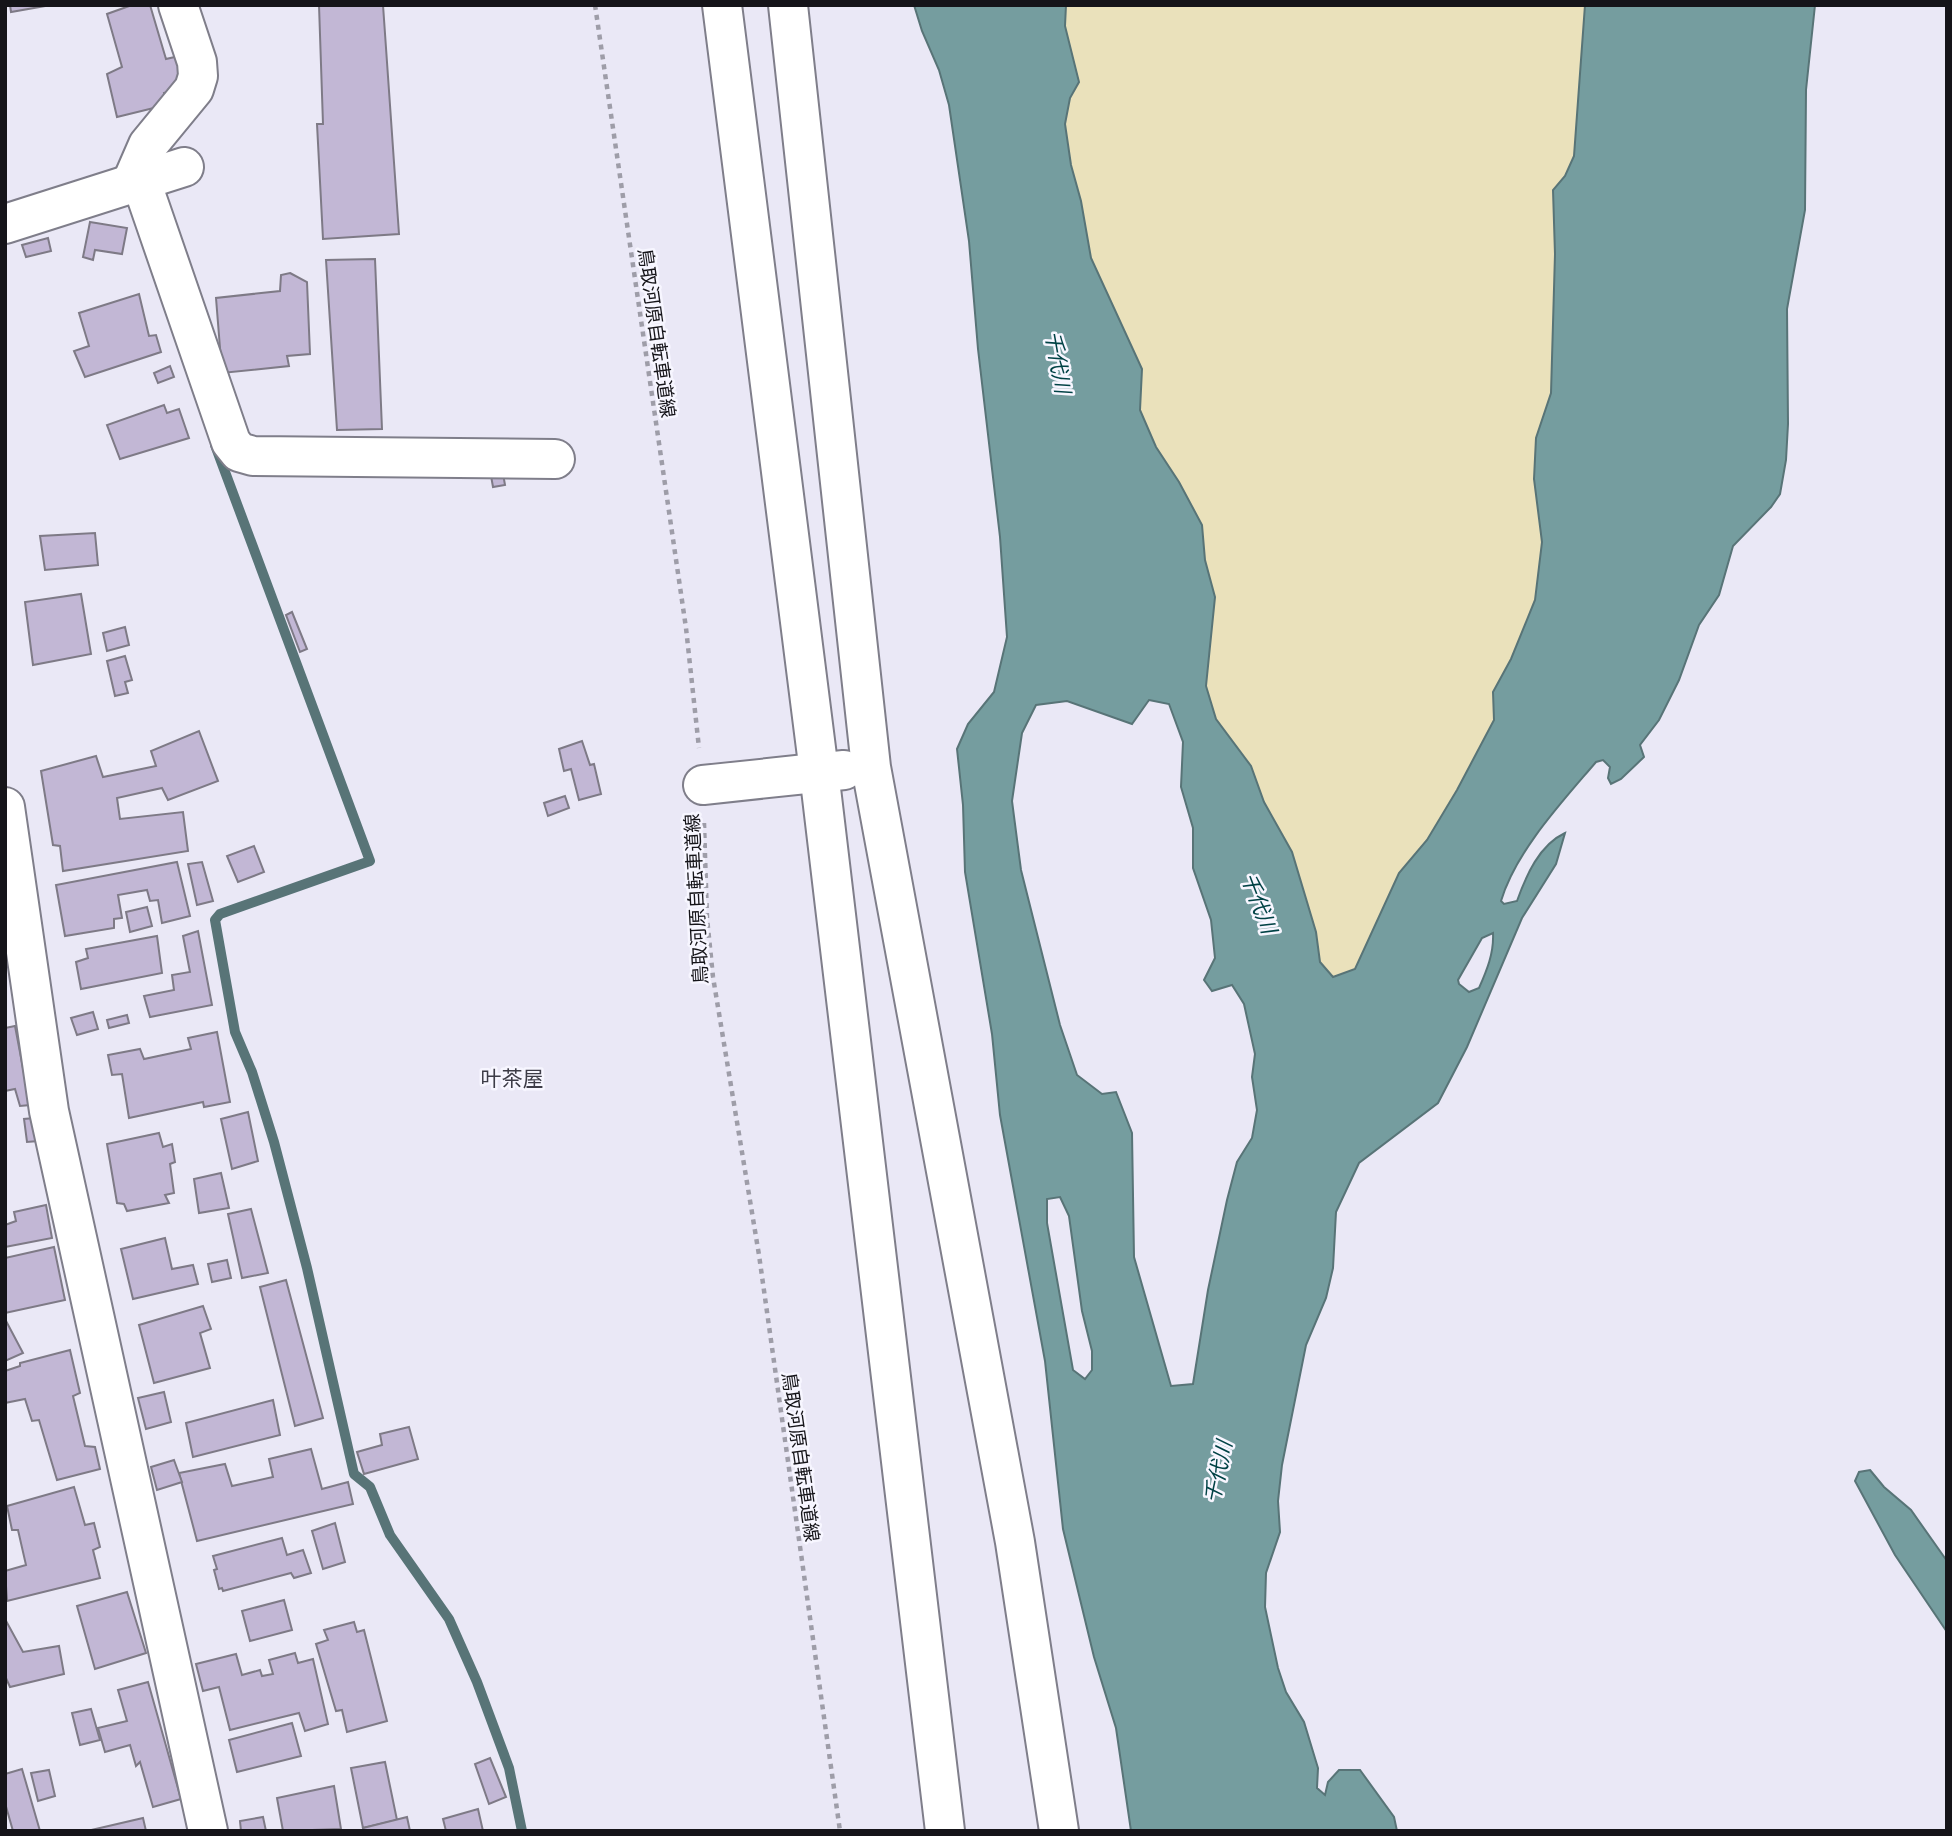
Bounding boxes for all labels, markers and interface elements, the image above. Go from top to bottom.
street label: 鳥取河原自転車道線 [633,247,681,419]
water label: 千代川 [1039,329,1077,397]
street label: 鳥取河原自転車道線 [680,813,712,985]
water label: 千代川 [1235,869,1284,939]
district label: 叶茶屋 [481,1065,544,1092]
street label: 鳥取河原自転車道線 [777,1371,825,1543]
water label: 千代川 [1198,1436,1238,1506]

